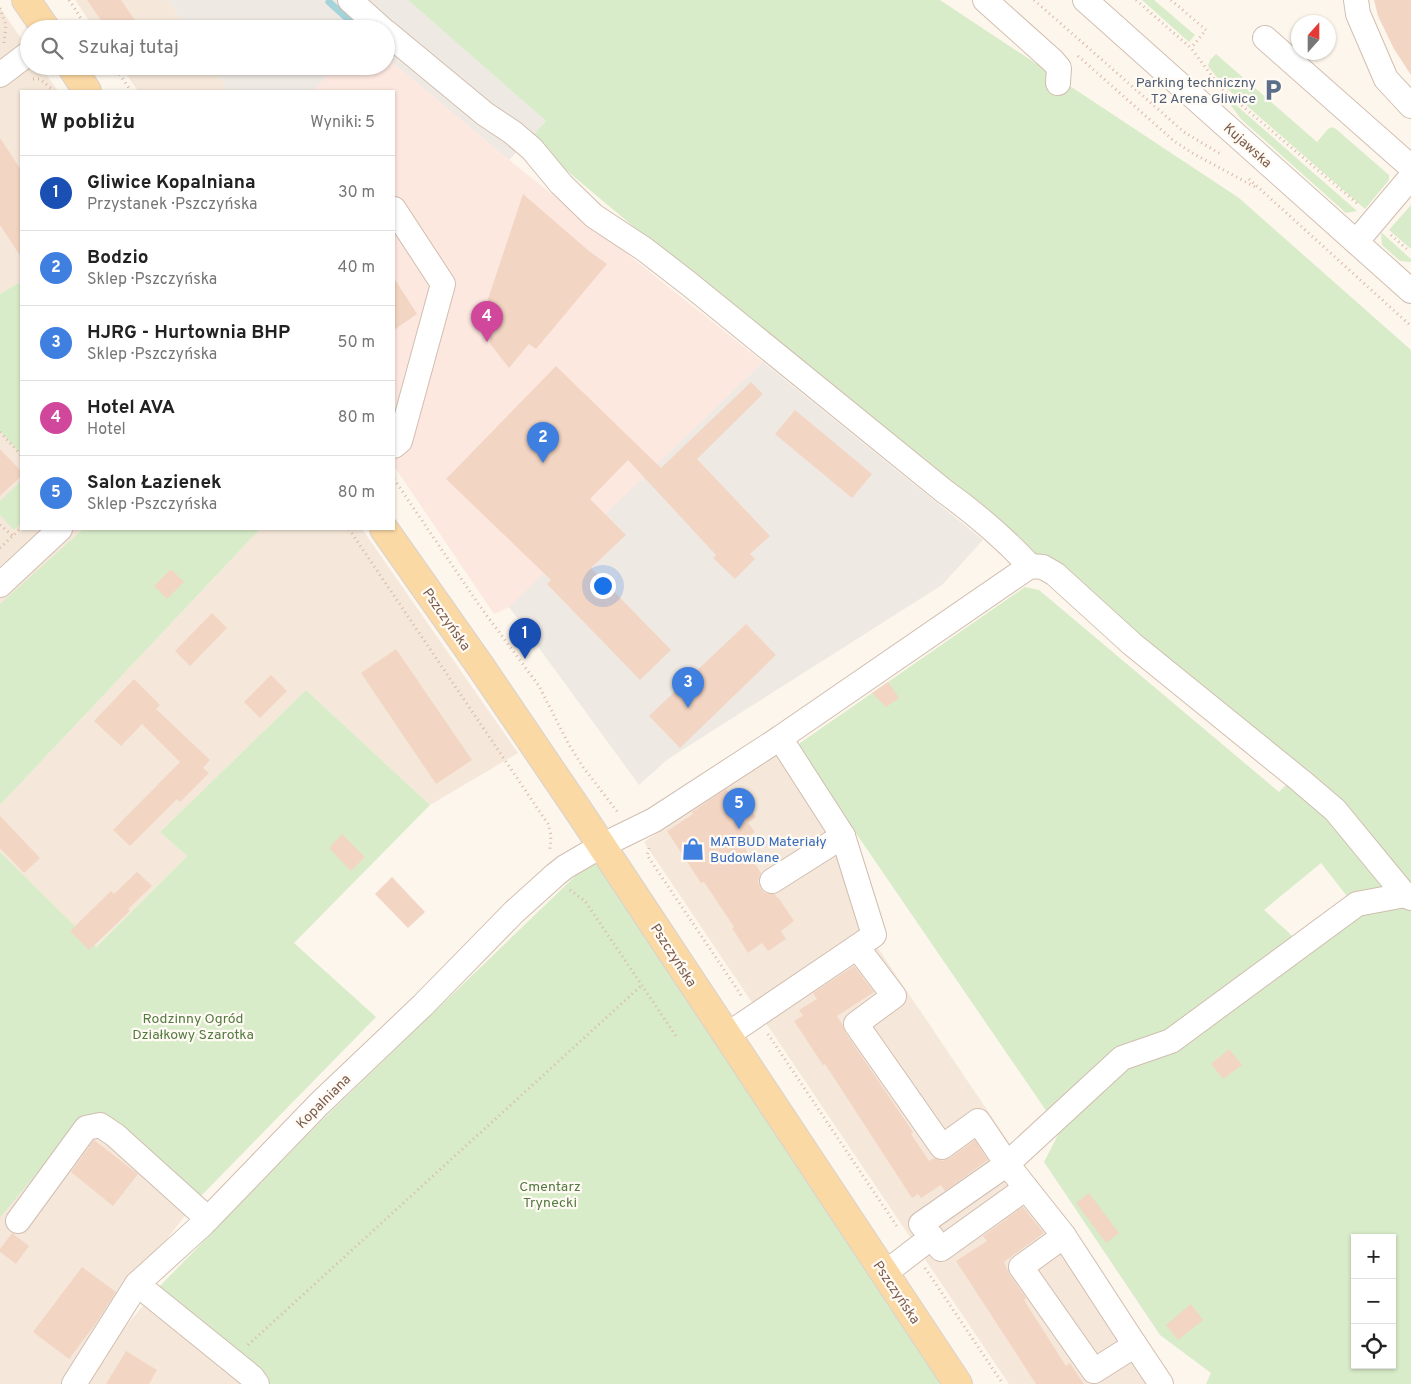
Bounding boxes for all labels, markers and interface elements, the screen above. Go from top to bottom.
north arrow [1291,15,1336,60]
search box [20,20,395,75]
icon: search [38,34,66,62]
text: Szukaj tutaj [78,36,179,60]
place label: Parking techniczny T2 Arena Gliwice [1136,75,1256,108]
parking icon: Parking techniczny T2 Arena Gliwice [1260,77,1286,103]
text: W pobliżu [40,109,135,136]
text: Wyniki: 5 [310,113,375,133]
street label: Kujawska [1219,120,1275,172]
text: Gliwice Kopalniana [87,171,256,195]
text: 1 [53,183,59,203]
text: 30 m [338,183,375,203]
text: Przystanek · Pszczyńska [87,195,258,215]
text: Bodzio [87,246,149,270]
text: 2 [51,258,61,278]
text: 40 m [337,258,375,278]
text: Sklep · Pszczyńska [87,270,217,290]
pin: 4 [471,301,503,342]
text: HJRG - Hurtownia BHP [87,321,290,345]
text: 3 [51,333,61,353]
text: 50 m [338,333,375,353]
text: Sklep · Pszczyńska [87,345,217,365]
text: Hotel AVA [87,396,175,420]
text: 4 [51,408,61,428]
text: 80 m [338,408,375,428]
text: Hotel [87,420,126,440]
pin: 2 [527,422,559,463]
text: Salon Łazienek [87,471,222,495]
text: 5 [51,483,61,503]
text: 80 m [338,483,375,503]
text: Sklep · Pszczyńska [87,495,217,515]
your location [590,573,616,599]
street label: Pszczyńska [418,585,473,654]
pin: 1 [509,618,541,659]
pin: 3 [672,667,704,708]
pin: 5 [723,788,755,829]
place label: MATBUD Materiały Budowlane [710,834,827,867]
shop icon: MATBUD Materiały Budowlane [680,836,706,862]
street label: Pszczyńska [646,921,700,991]
park label: Rodzinny Ogród Działkowy Szarotka [132,1011,254,1044]
street label: Kopalniana [293,1071,355,1133]
park label: Cmentarz Trynecki [519,1179,581,1212]
map controls [1351,1234,1396,1369]
button: + [1351,1234,1396,1279]
street label: Pszczyńska [869,1258,923,1328]
button: − [1351,1279,1396,1324]
button: locate [1351,1324,1396,1369]

